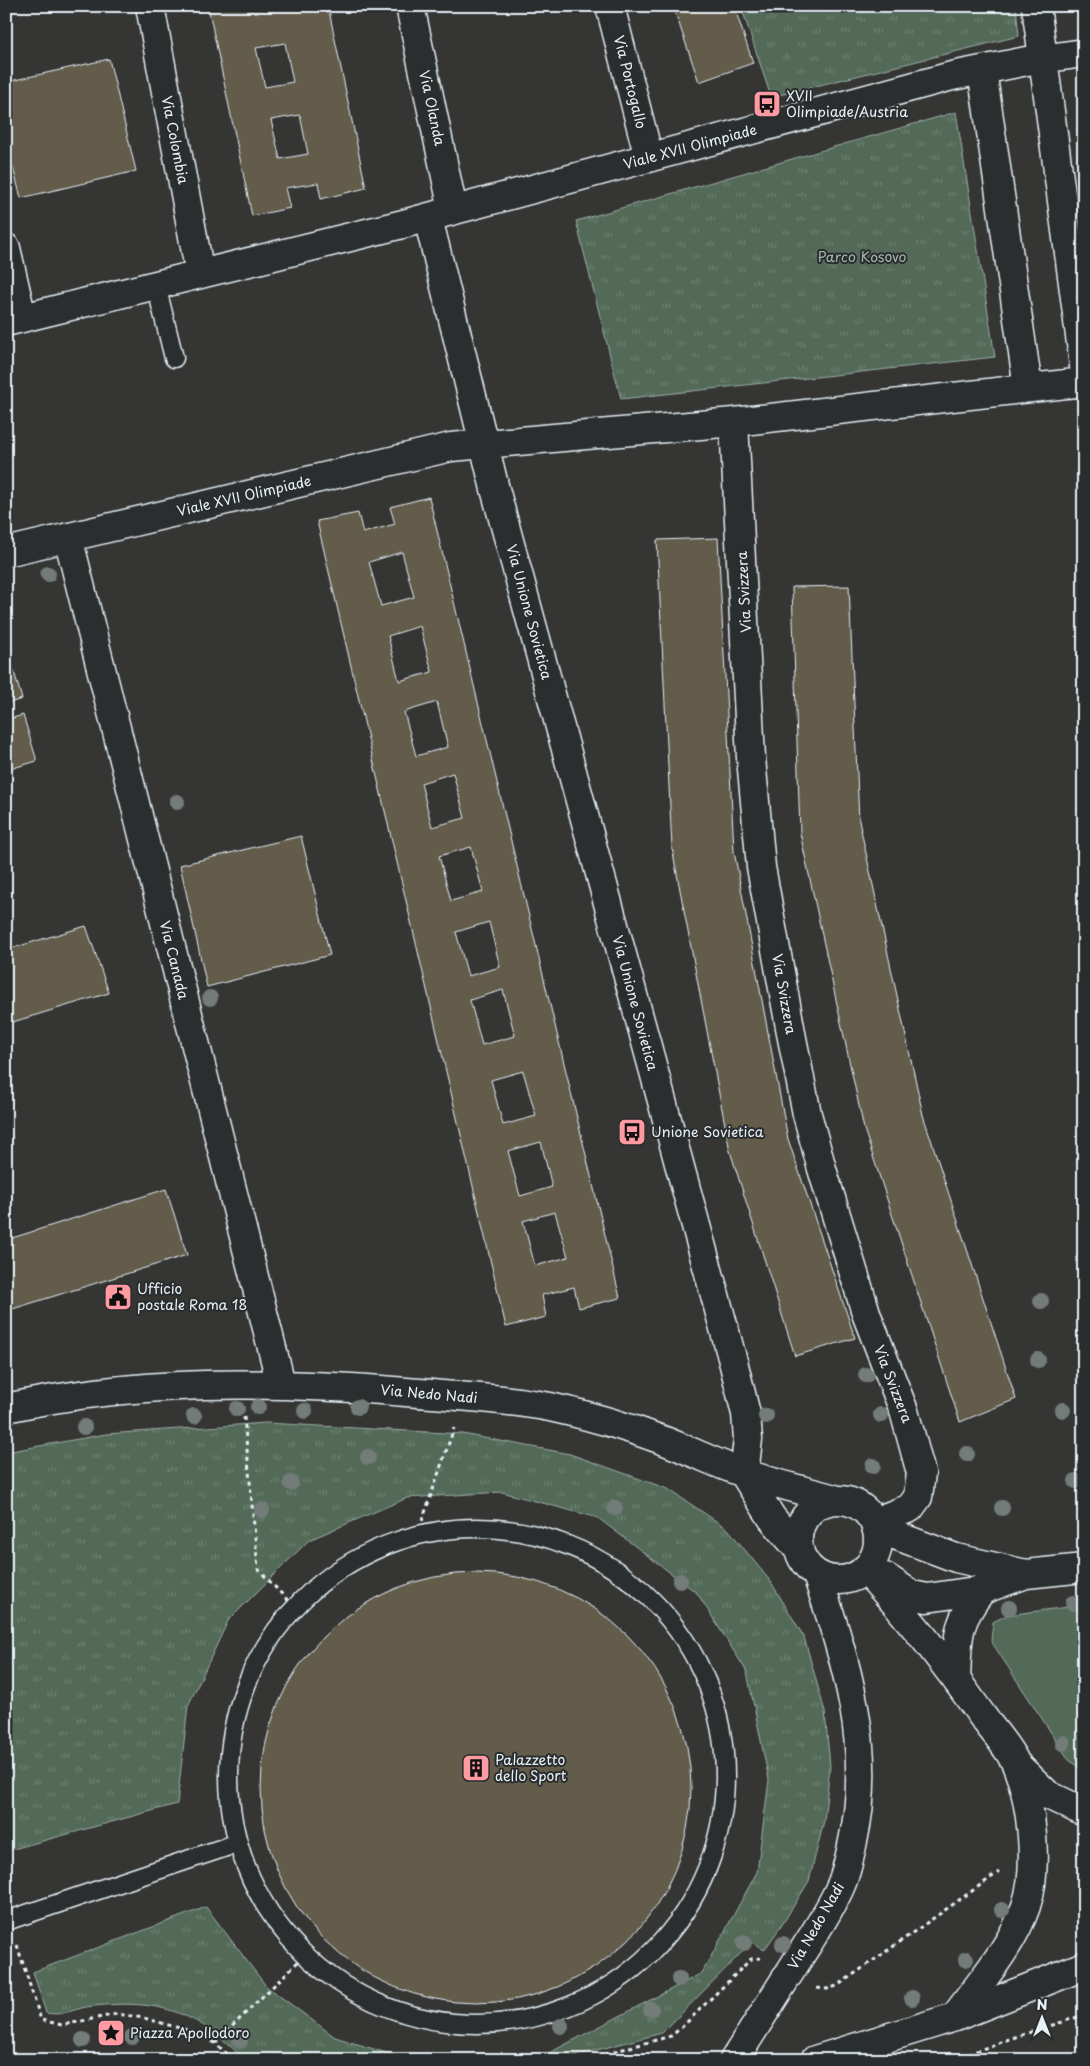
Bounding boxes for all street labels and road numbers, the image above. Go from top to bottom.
street label: Via Portogallo [609,33,652,131]
street label: Via Olanda [414,68,451,148]
street label: Via Colombia [157,94,194,186]
street label: Viale XVII Olimpiade [621,119,759,174]
street label: Viale XVII Olimpiade [175,470,313,521]
street label: Via Unione Sovietica [501,542,558,682]
street label: Via Svizzera [731,550,756,633]
street label: Via Canada [155,918,194,1002]
street label: Via Unione Sovietica [607,933,664,1073]
street label: Via Svizzera [767,952,802,1036]
street label: Via Svizzera [869,1342,918,1426]
street label: Via Nedo Nadi [380,1379,478,1408]
street label: Via Nedo Nadi [782,1878,849,1973]

